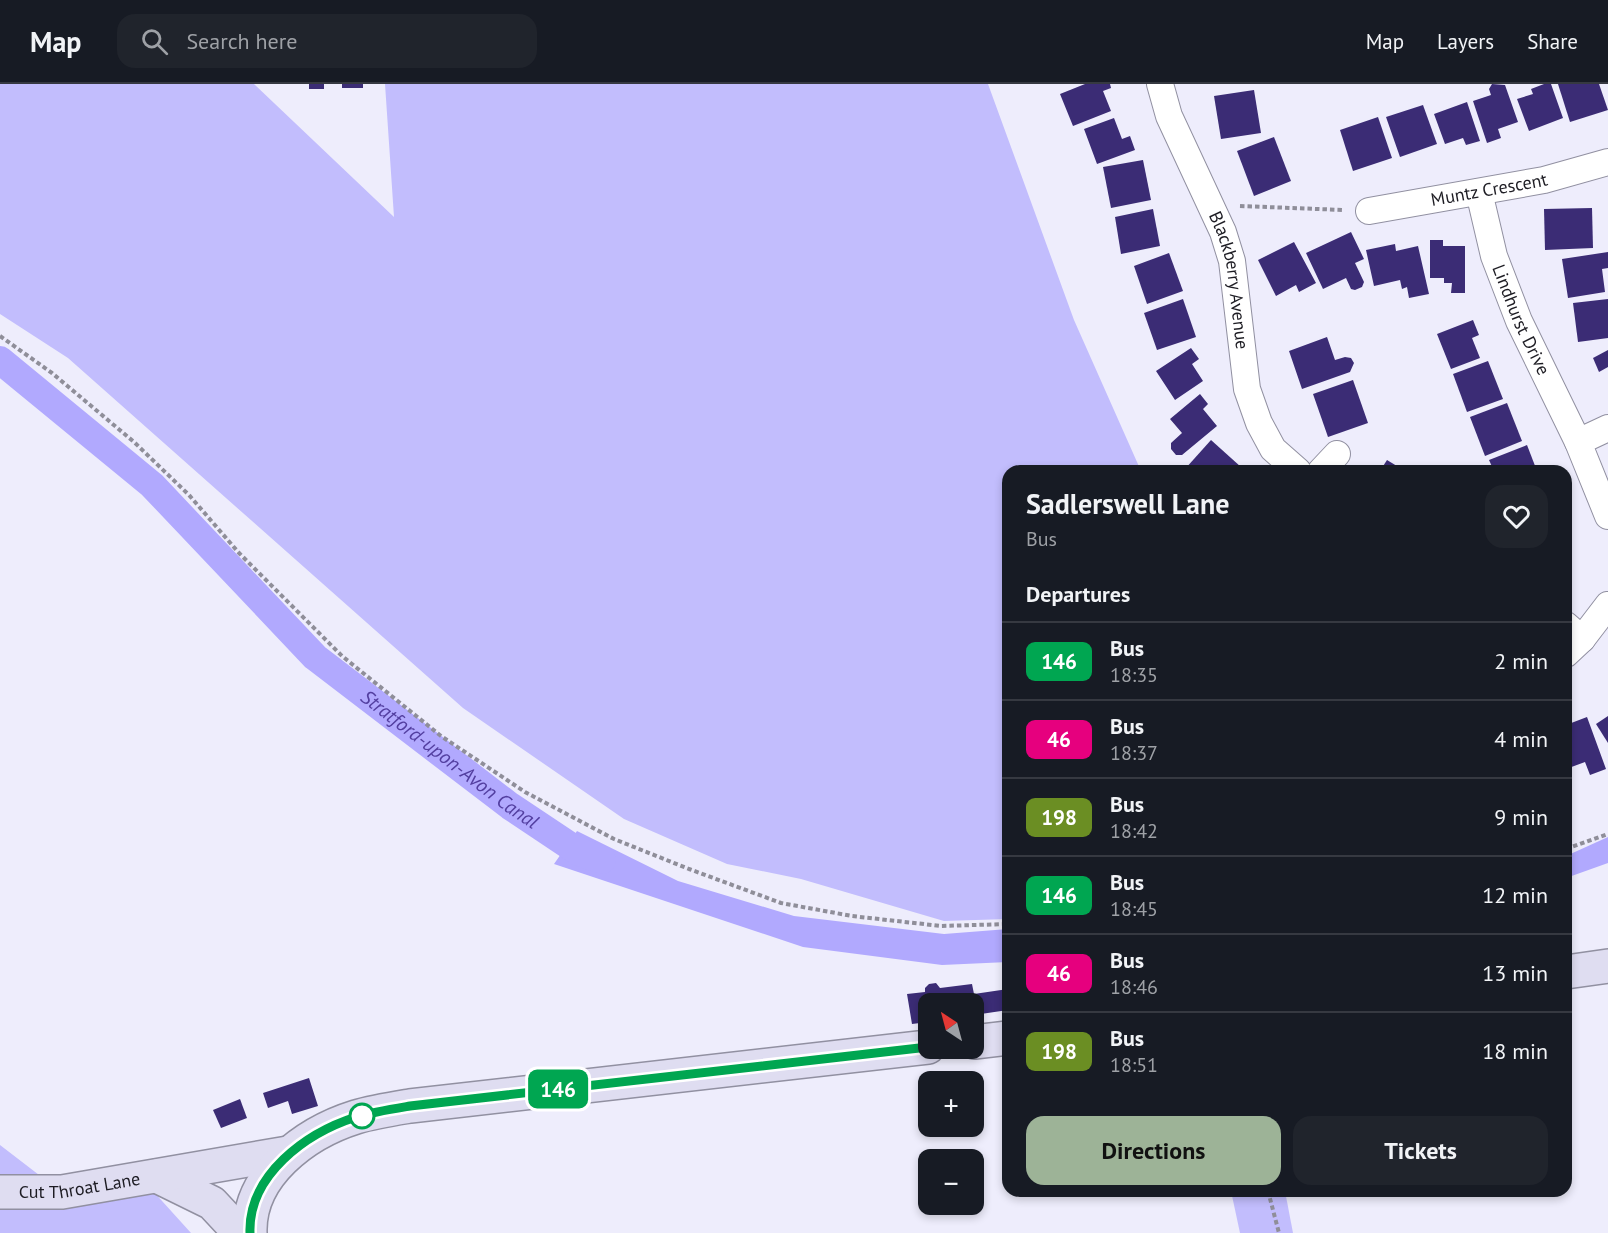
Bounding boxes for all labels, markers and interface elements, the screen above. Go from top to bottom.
search box [117,14,537,68]
text: Map [30,23,81,60]
icon: search [138,25,171,58]
text: Search here [186,27,297,55]
text: Map [1366,28,1404,55]
text: Layers [1437,28,1494,55]
text: Share [1527,28,1578,55]
street label: Muntz Crescent [1429,168,1550,211]
street label: Blackberry Avenue [1204,207,1254,351]
street label: Lindhurst Drive [1487,261,1556,379]
text: Sadlerswell Lane [1026,485,1229,522]
button: heart [1485,485,1548,548]
text: Bus [1026,526,1057,552]
text: Departures [1026,580,1130,608]
text: Bus [1110,634,1144,662]
text: 2 min [1494,647,1548,675]
text: 146 [1041,648,1077,675]
text: 18:35 [1110,662,1158,688]
water label: Stratford-upon-Avon Canal [356,684,544,835]
text: Bus [1110,712,1144,740]
text: 4 min [1494,725,1548,753]
text: 46 [1047,726,1071,753]
text: 18:37 [1110,740,1158,766]
text: Bus [1110,790,1144,818]
text: 9 min [1494,803,1548,831]
text: 198 [1041,804,1077,831]
text: 18:42 [1110,818,1158,844]
text: Bus [1110,868,1144,896]
text: 12 min [1482,881,1548,909]
text: 146 [1041,882,1077,909]
text: 18:45 [1110,896,1158,922]
text: Bus [1110,946,1144,974]
text: 13 min [1482,959,1548,987]
text: 46 [1047,960,1071,987]
text: 18:46 [1110,974,1158,1000]
north arrow [918,993,984,1059]
map controls [918,993,984,1215]
text: Bus [1110,1024,1144,1052]
text: 18 min [1482,1037,1548,1065]
text: 198 [1041,1038,1077,1065]
text: 18:51 [1110,1052,1158,1078]
line badge: 146 [524,1070,592,1108]
button: + [918,1071,984,1137]
text: 146 [540,1076,576,1103]
unlabelled marker [349,1103,375,1129]
button: Directions [1026,1116,1281,1185]
button: Tickets [1293,1116,1548,1185]
button: − [918,1149,984,1215]
street label: Cut Throat Lane [19,1167,142,1203]

